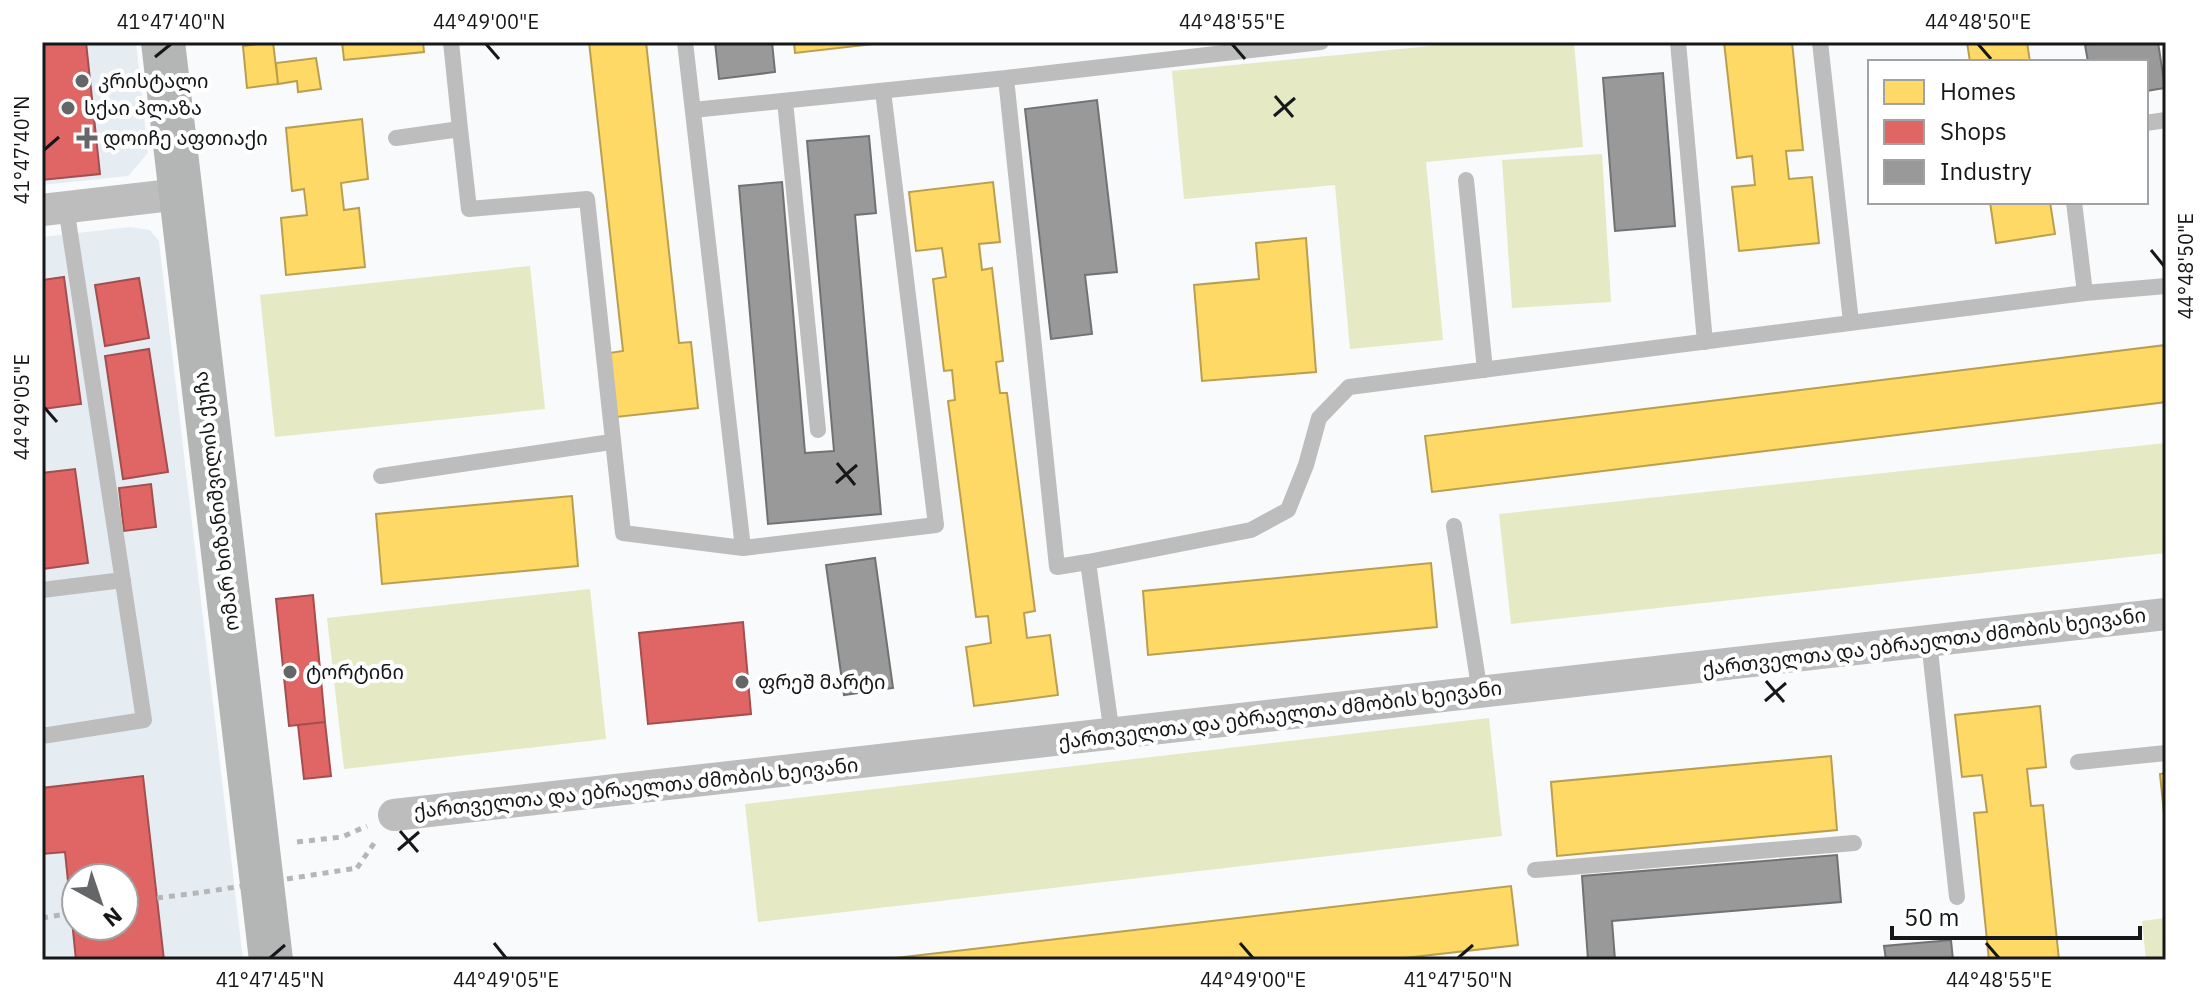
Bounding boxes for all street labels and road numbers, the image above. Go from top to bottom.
street label: ომარ ხიზანიშვილის ქუჩა [186,370,245,633]
street label: ქართველთა და ებრაელთა ძმობის ხეივანი [1701,601,2147,682]
street label: ქართველთა და ებრაელთა ძმობის ხეივანი [1057,674,1503,755]
street label: ქართველთა და ებრაელთა ძმობის ხეივანი [412,751,860,824]

